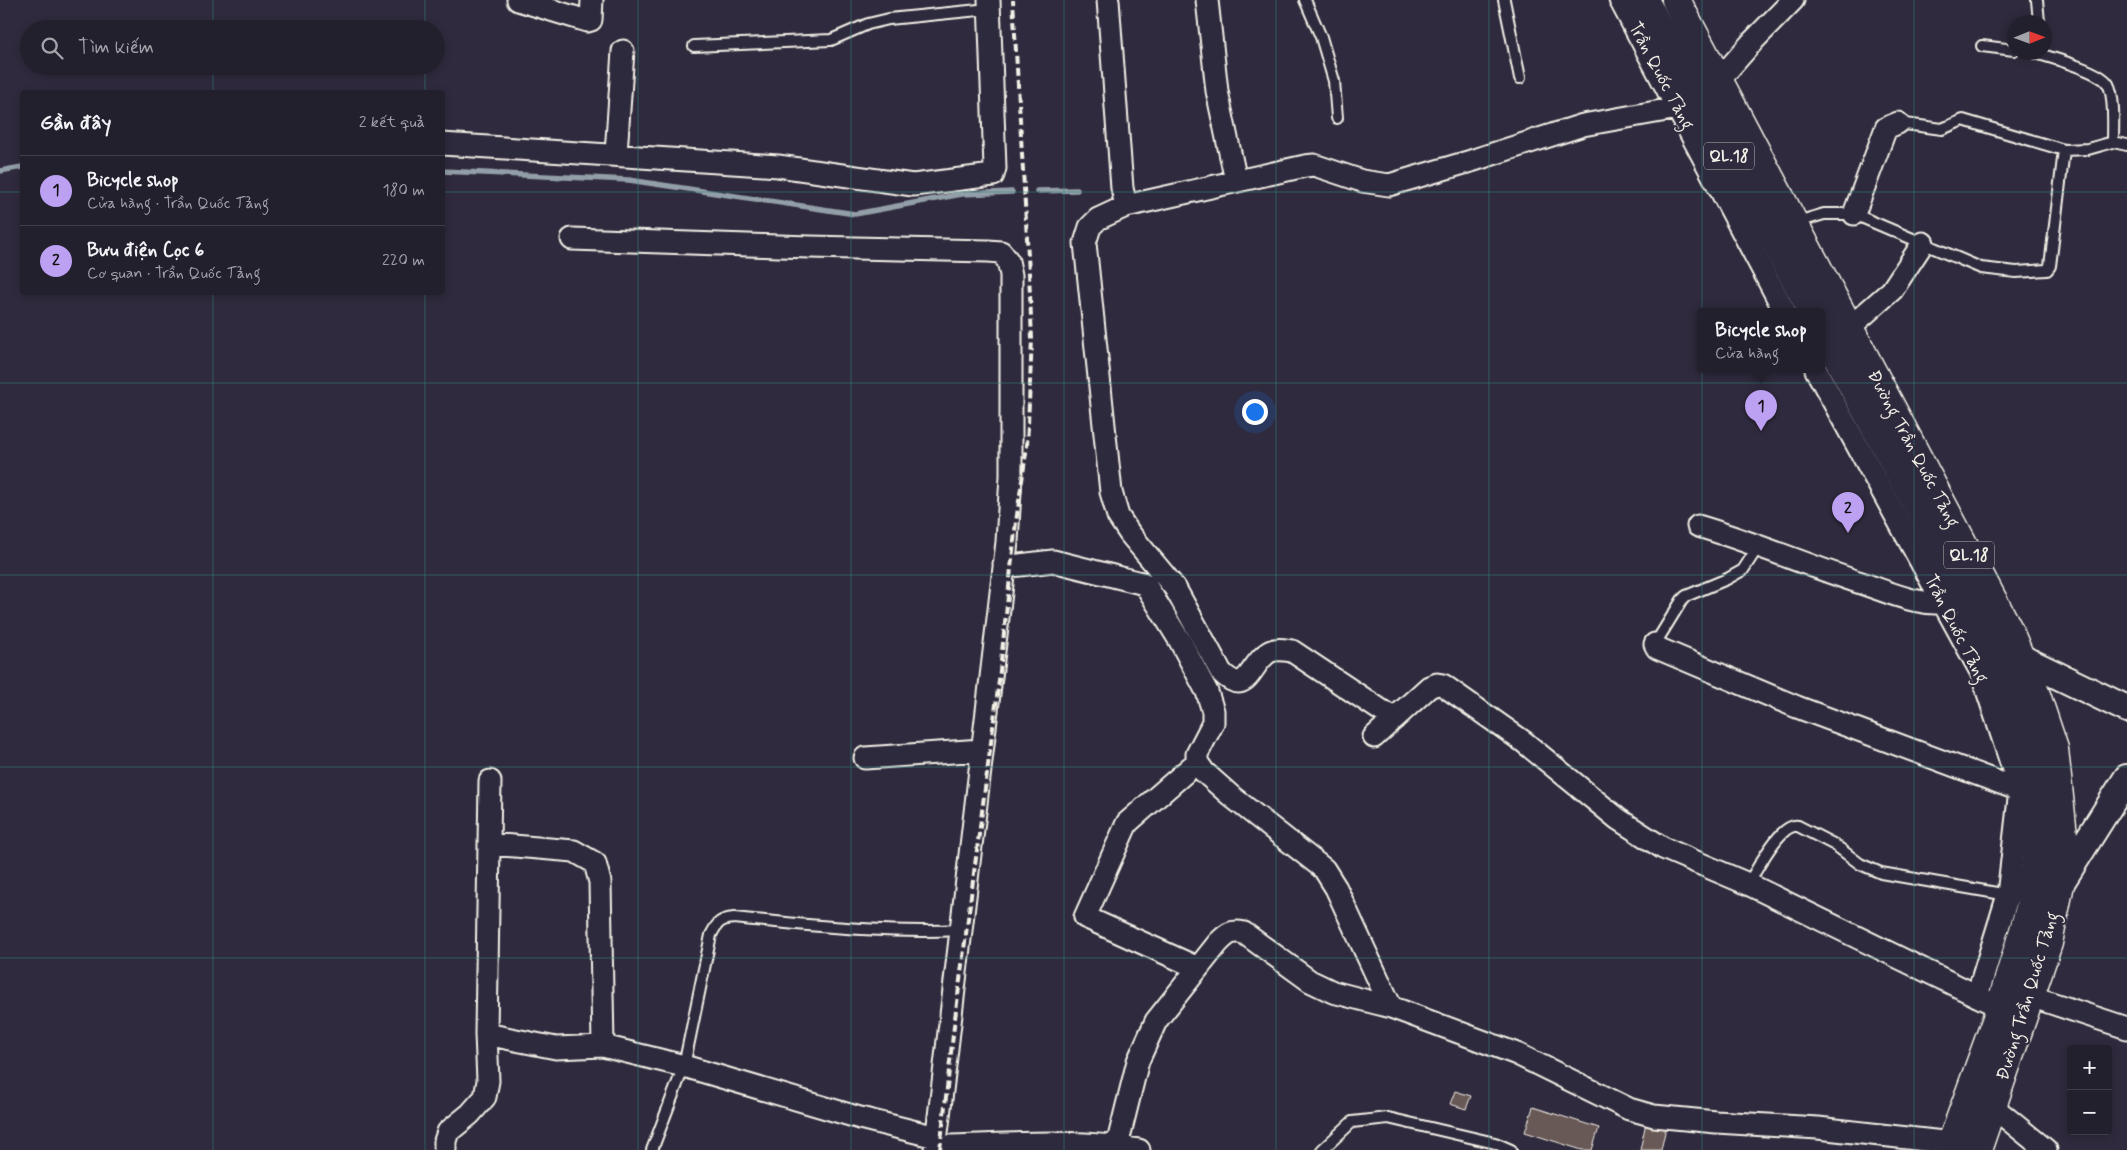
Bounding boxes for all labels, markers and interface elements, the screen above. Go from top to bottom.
north arrow [2007,15,2052,60]
street label: Trần Quốc Tảng [1621,18,1700,135]
search box [20,20,445,75]
icon: search [38,34,66,62]
text: Tìm kiếm [78,35,154,60]
text: Gần đây [40,109,111,137]
text: 2 kết quả [359,112,425,133]
road number: QL.18 [1704,142,1754,170]
text: Bicycle shop [87,168,179,193]
text: 1 [52,180,60,201]
text: 180 m [382,180,425,201]
text: Cửa hàng · Trần Quốc Tảng [87,193,269,214]
text: Bưu điện Cọc 6 [87,238,204,263]
text: 2 [52,250,60,271]
text: 220 m [382,250,425,271]
text: Cơ quan · Trần Quốc Tảng [87,263,261,284]
popup [1697,308,1825,373]
text: Bicycle shop [1715,318,1807,343]
text: Cửa hàng [1715,343,1779,364]
street label: Đường Trần Quốc Tảng [1860,366,1965,533]
pin: 1 [1745,390,1777,431]
your location [1242,399,1268,425]
pin: 2 [1832,492,1864,533]
road number: QL.18 [1944,542,1994,568]
street label: Trần Quốc Tảng [1917,571,1994,688]
street label: Đường Trần Quốc Tảng [1991,909,2067,1084]
map controls [2067,1045,2112,1135]
button: + [2067,1045,2112,1090]
button: − [2067,1090,2112,1135]

